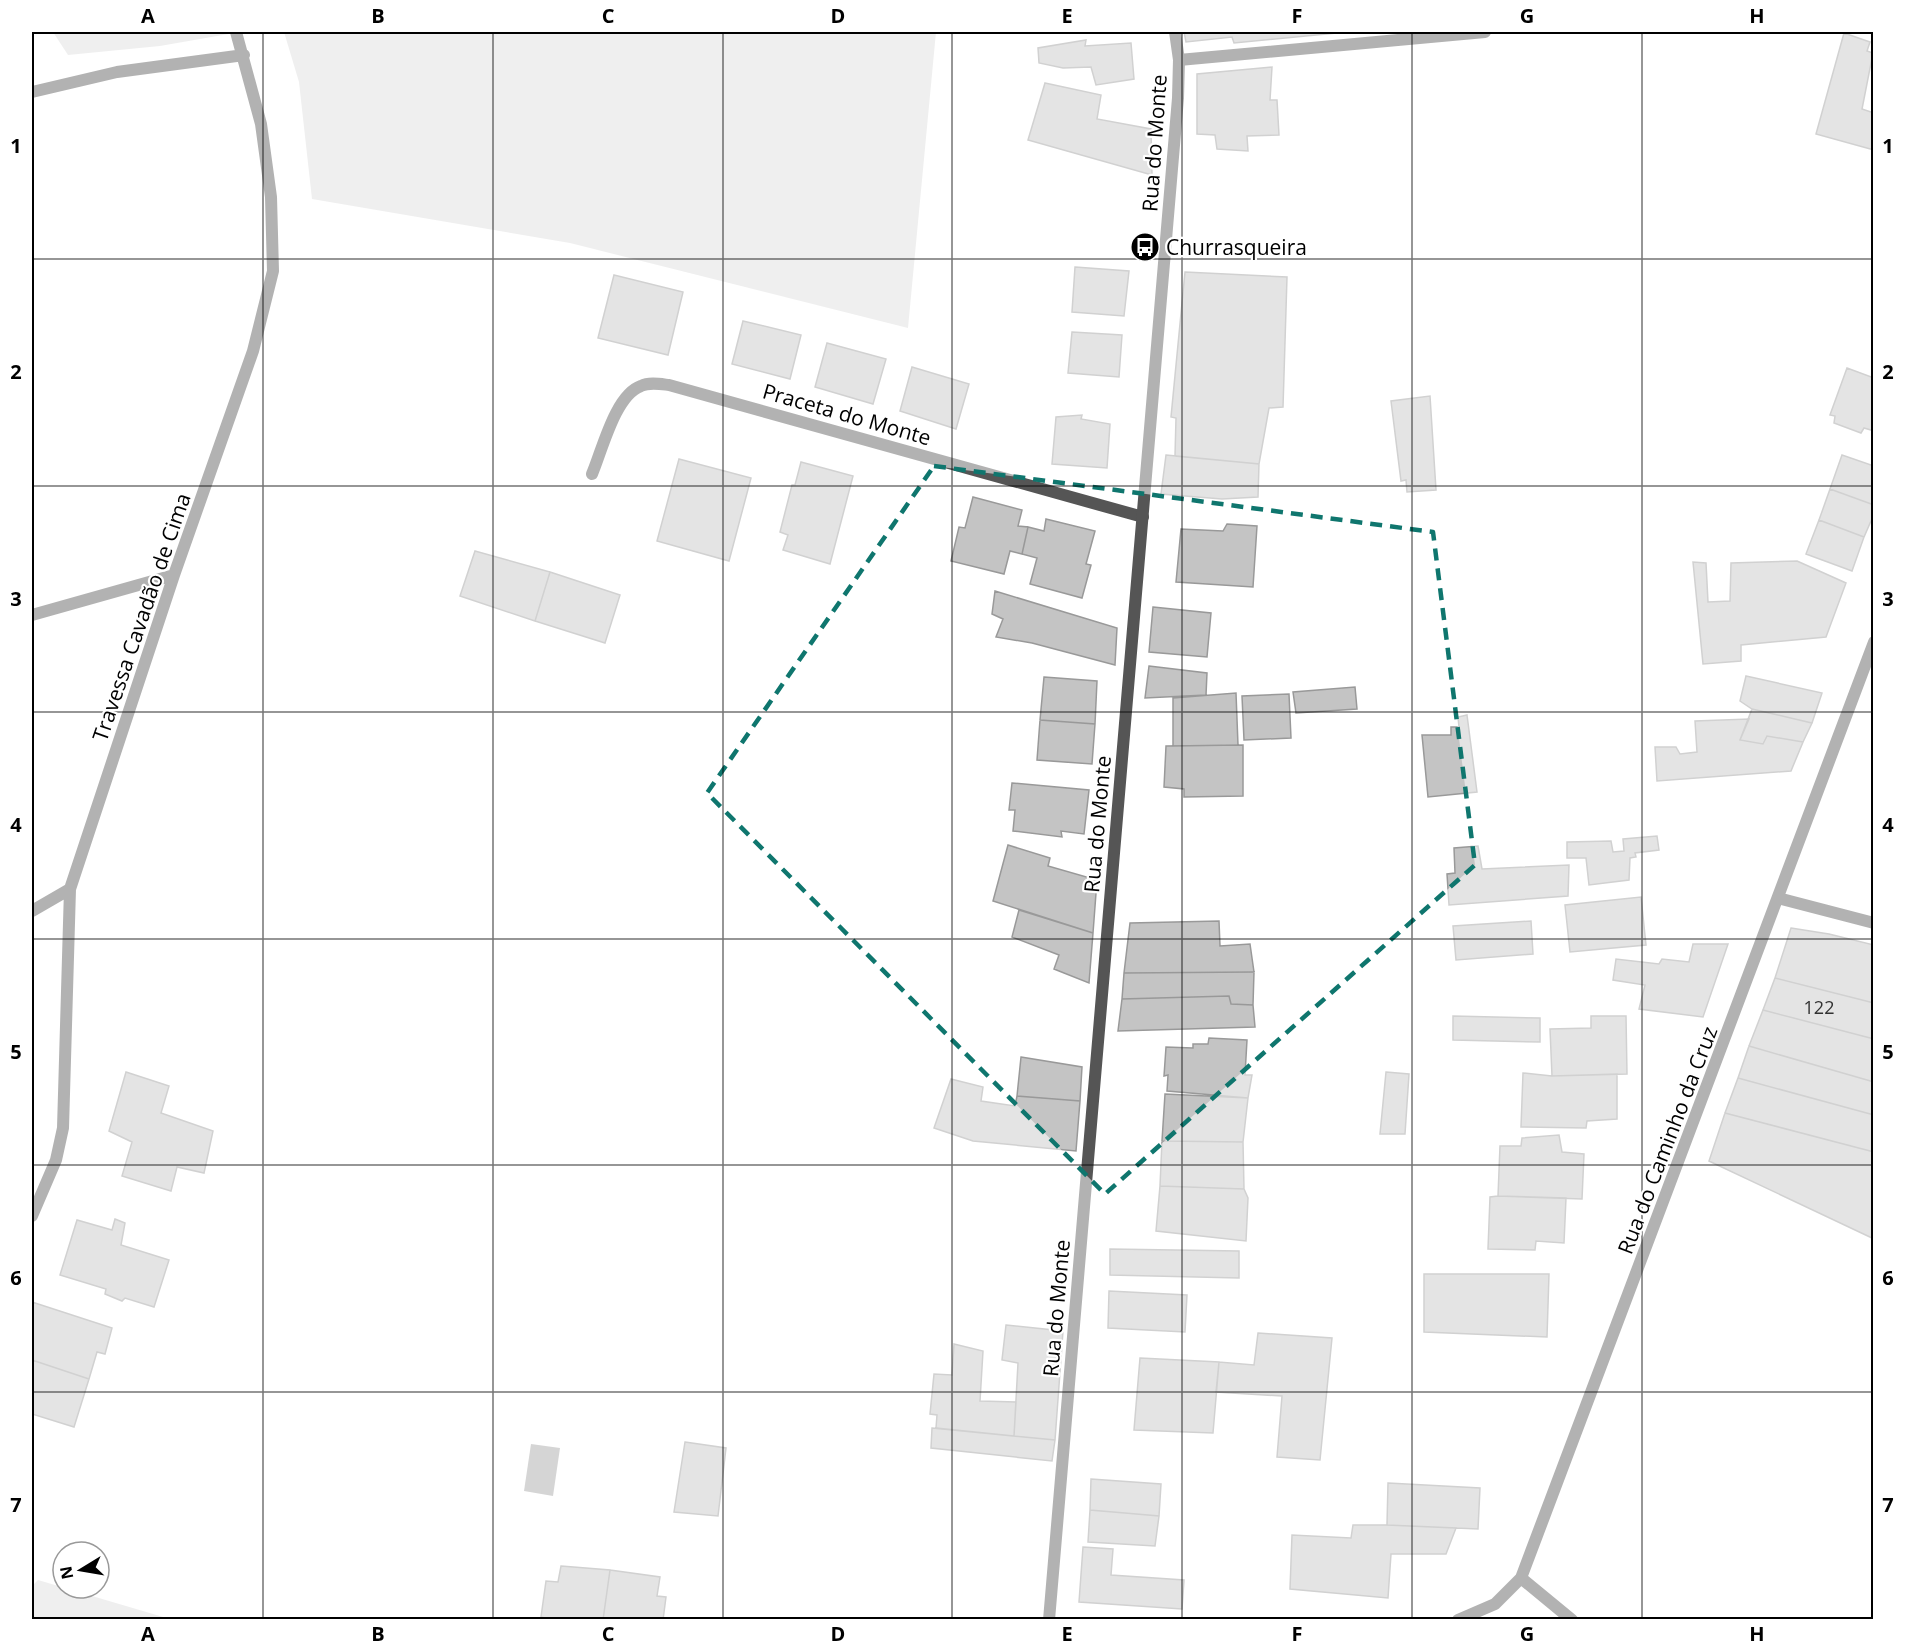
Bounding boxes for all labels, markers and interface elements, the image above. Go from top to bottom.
text: A [141,2,155,29]
text: B [371,2,385,29]
text: C [602,2,615,29]
text: D [831,2,845,29]
text: E [1061,2,1073,29]
text: F [1292,2,1302,29]
text: G [1520,2,1534,29]
text: H [1749,2,1765,29]
street label: Rua do Monte [1135,73,1173,213]
text: 1 [10,132,22,159]
text: 1 [1882,132,1894,159]
bus stop icon: Churrasqueira [1129,231,1161,263]
place label: Churrasqueira [1166,233,1307,261]
text: 2 [10,358,22,385]
text: 2 [1882,358,1894,385]
street label: Praceta do Monte [760,377,934,451]
street label: Travessa Cavadão de Cima [85,489,197,745]
text: 3 [10,585,22,612]
text: 3 [1882,585,1894,612]
street label: Rua do Monte [1077,754,1117,894]
text: 4 [10,811,22,838]
text: 4 [1882,811,1894,838]
house number: 122 [1804,995,1834,1019]
street label: Rua do Caminho da Cruz [1611,1022,1723,1258]
text: 5 [10,1038,22,1065]
text: 5 [1882,1038,1894,1065]
street label: Rua do Monte [1036,1238,1076,1378]
text: 6 [10,1264,22,1291]
text: 6 [1882,1264,1894,1291]
text: 7 [10,1491,22,1518]
text: 7 [1882,1491,1894,1518]
north arrow [51,1540,111,1600]
text: N [54,1564,78,1581]
text: A [141,1620,155,1647]
text: B [371,1620,385,1647]
text: C [602,1620,615,1647]
text: D [831,1620,845,1647]
text: E [1061,1620,1073,1647]
text: F [1292,1620,1302,1647]
text: G [1520,1620,1534,1647]
text: H [1749,1620,1765,1647]

